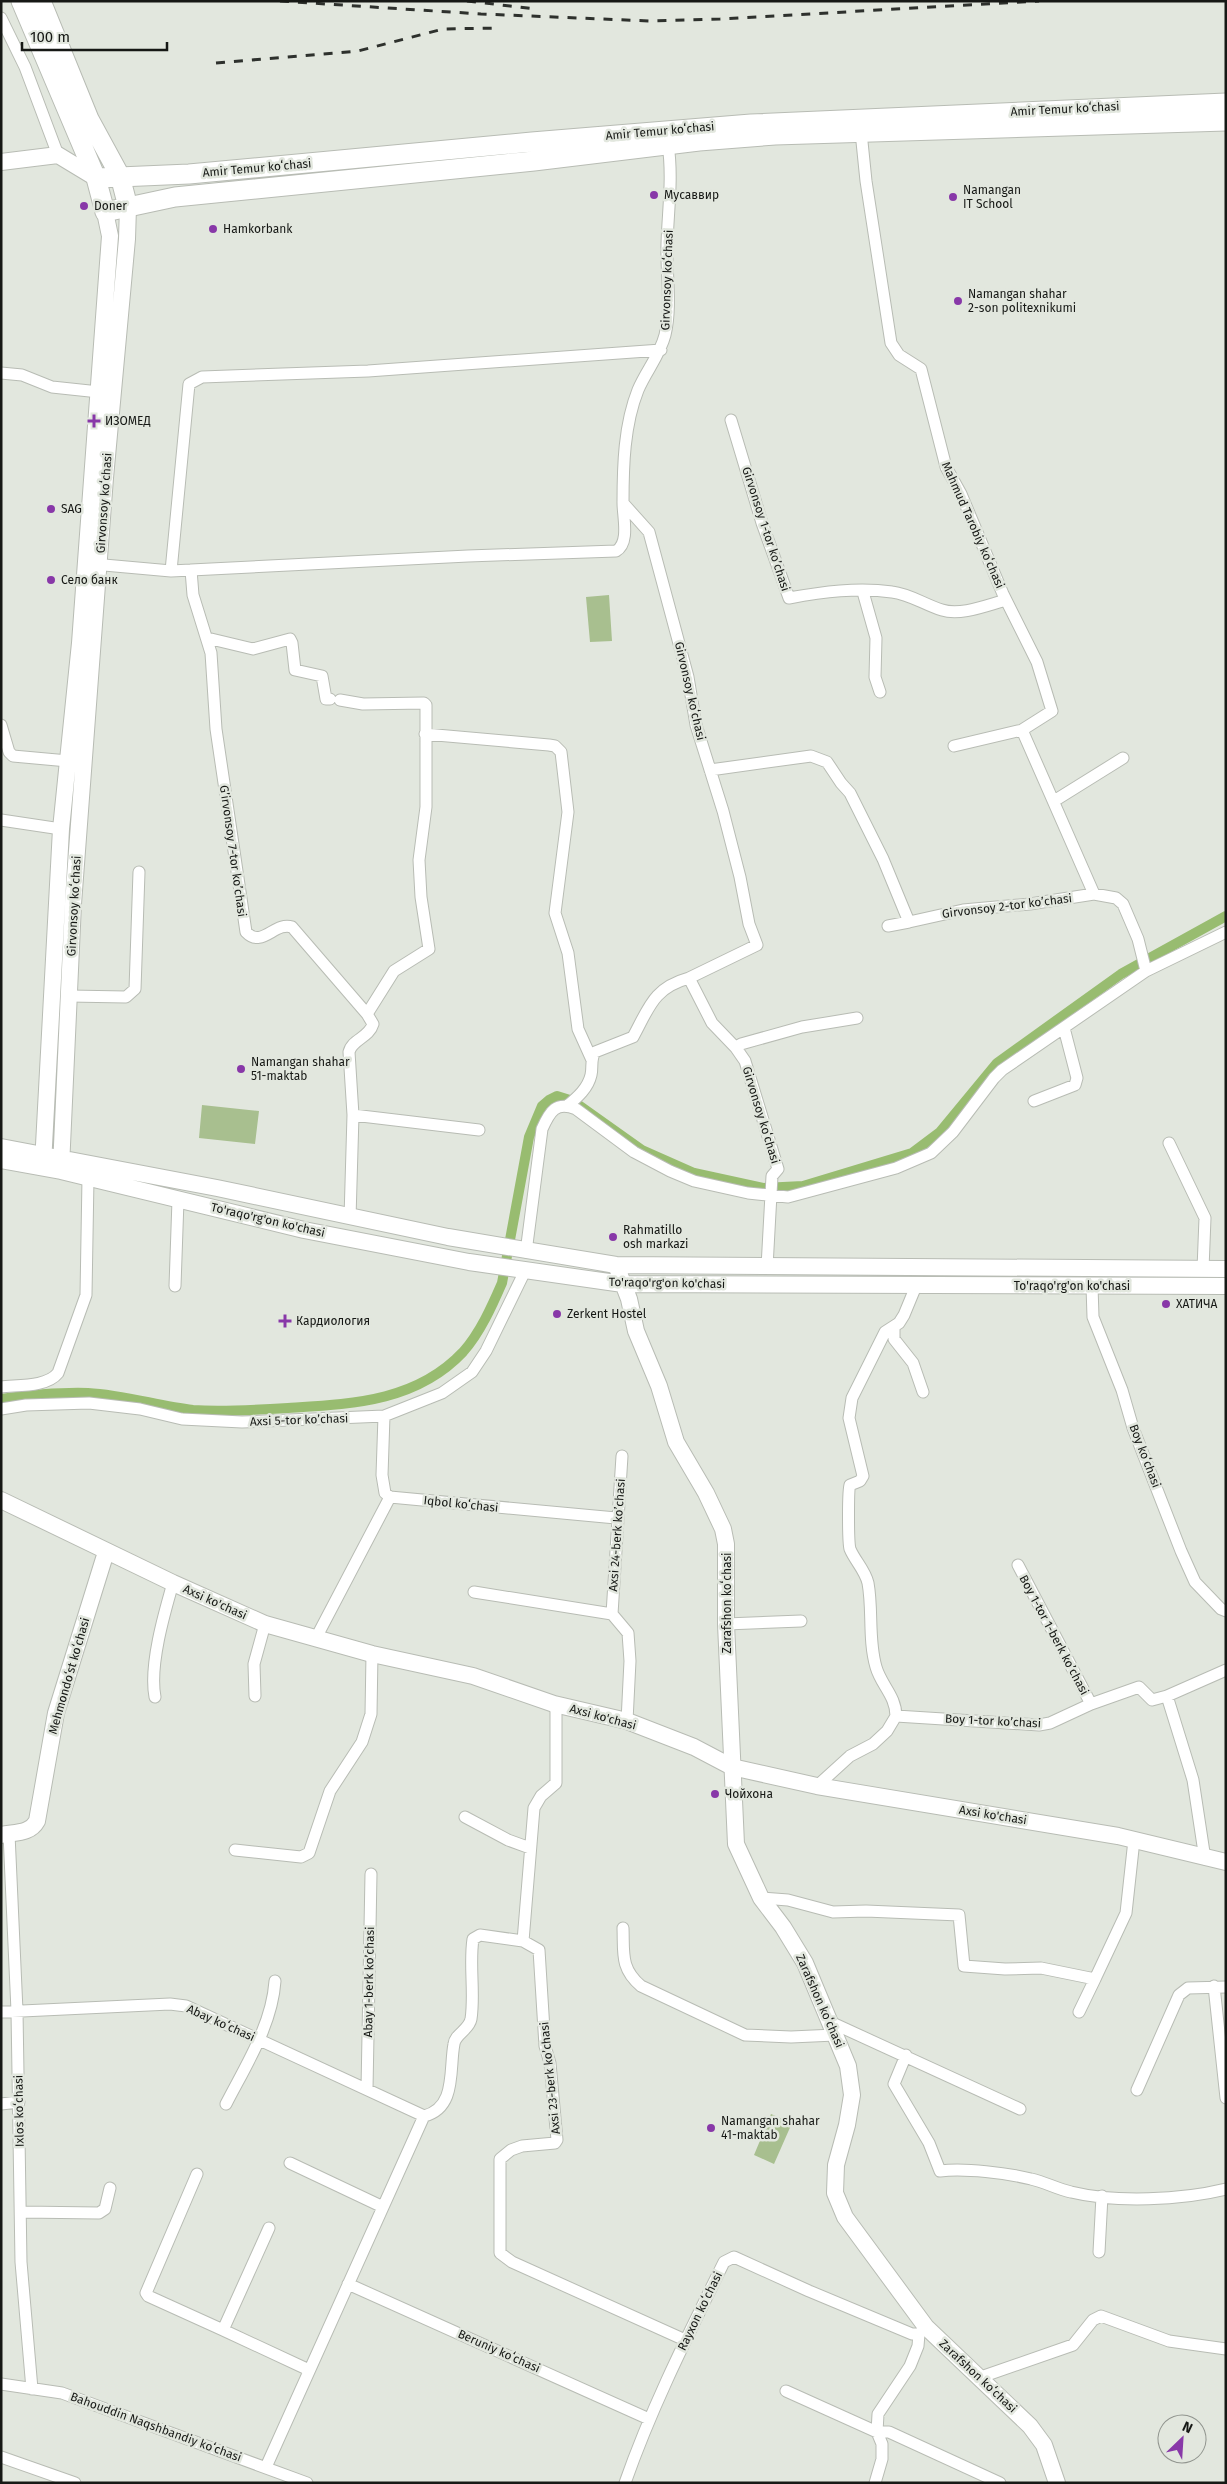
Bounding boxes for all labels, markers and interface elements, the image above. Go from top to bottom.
scale bar [22,20,168,52]
text: 100 m [30,28,70,46]
street label: Amir Temur koʻchasi [1010,98,1120,119]
street label: Amir Temur koʻchasi [605,118,715,143]
street label: Amir Temur koʻchasi [202,155,312,180]
place label: Namangan IT School [963,183,1021,211]
place label: Мусаввир [664,188,719,202]
marker: Мусаввир [648,189,660,201]
marker: Namangan IT School [947,191,959,203]
place label: Doner [94,199,127,213]
marker: Doner [78,200,90,212]
place label: Hamkorbank [223,222,293,236]
marker: Hamkorbank [207,223,219,235]
street label: Girvonsoy koʻchasi [657,229,676,331]
place label: Namangan shahar 2-son politexnikumi [968,287,1076,315]
marker: Namangan shahar 2-son politexnikumi [952,295,964,307]
marker: ИЗОМЕД [87,414,101,428]
place label: ИЗОМЕД [105,414,151,428]
street label: Girvonsoy koʻchasi [93,452,114,554]
street label: Mahmud Tarobiy koʻchasi [939,459,1008,591]
street label: Girvonsoy 1-tor koʼchasi [739,465,793,593]
place label: SAG [61,502,82,516]
marker: SAG [45,503,57,515]
place label: Село банк [61,573,118,587]
marker: Село банк [45,574,57,586]
street label: Girvonsoy koʻchasi [672,640,709,742]
street label: Gʼirvonsoy 7-tor koʼchasi [217,784,249,918]
street label: Girvonsoy koʻchasi [63,855,84,957]
street label: Girvonsoy 2-tor koʼchasi [941,891,1073,921]
place label: Namangan shahar 51-maktab [251,1055,350,1083]
marker: Namangan shahar 51-maktab [235,1063,247,1075]
street label: Girvonsoy koʻchasi [740,1064,783,1165]
street label: To'raqo'rg'on ko'chasi [210,1200,326,1240]
place label: Rahmatillo osh markazi [623,1223,688,1251]
marker: Rahmatillo osh markazi [607,1231,619,1243]
street label: To'raqo'rg'on ko'chasi [609,1275,725,1291]
street label: To'raqo'rg'on ko'chasi [1014,1279,1130,1293]
place label: ХАТИЧА [1176,1297,1218,1311]
marker: ХАТИЧА [1160,1298,1172,1310]
place label: Zerkent Hostel [567,1307,647,1321]
marker: Zerkent Hostel [551,1308,563,1320]
marker: Кардиология [278,1314,292,1328]
place label: Кардиология [296,1314,370,1328]
street label: Аxsi 5-tor koʼchasi [250,1411,348,1429]
street label: Boy koʻchasi [1126,1422,1164,1490]
street label: Аxsi 24-berk koʼchasi [606,1478,628,1592]
street label: Iqbol koʻchasi [423,1492,499,1515]
street label: Zarafshon koʻchasi [719,1553,734,1653]
street label: Boy 1-tor 1-berk koʼchasi [1016,1573,1092,1697]
street label: Axsi ko'chasi [181,1582,249,1622]
street label: Mehmondoʻst koʻchasi [45,1616,92,1736]
street label: Axsi ko'chasi [568,1701,638,1733]
street label: Boy 1-tor koʼchasi [945,1711,1041,1731]
place label: Чойхона [725,1787,773,1801]
marker: Чойхона [709,1788,721,1800]
street label: Axsi ko'chasi [958,1803,1028,1827]
street label: Аbay 1-berk koʼchasi [361,1926,377,2038]
street label: Zarafshon koʻchasi [793,1952,848,2050]
street label: Abay koʻchasi [185,2001,258,2044]
street label: Аxsi 23-berk koʼchasi [537,2021,563,2135]
street label: Ixlos koʻchasi [10,2075,27,2147]
place label: Namangan shahar 41-maktab [721,2114,820,2142]
marker: Namangan shahar 41-maktab [705,2122,717,2134]
street label: Rayxon koʻchasi [674,2269,725,2353]
street label: Beruniy koʻchasi [456,2326,543,2375]
street label: Zarafshon koʻchasi [936,2336,1020,2416]
street label: Bahouddin Naqshbandiy koʻchasi [68,2388,244,2465]
north arrow [1157,2414,1207,2464]
text: N [1179,2418,1195,2437]

